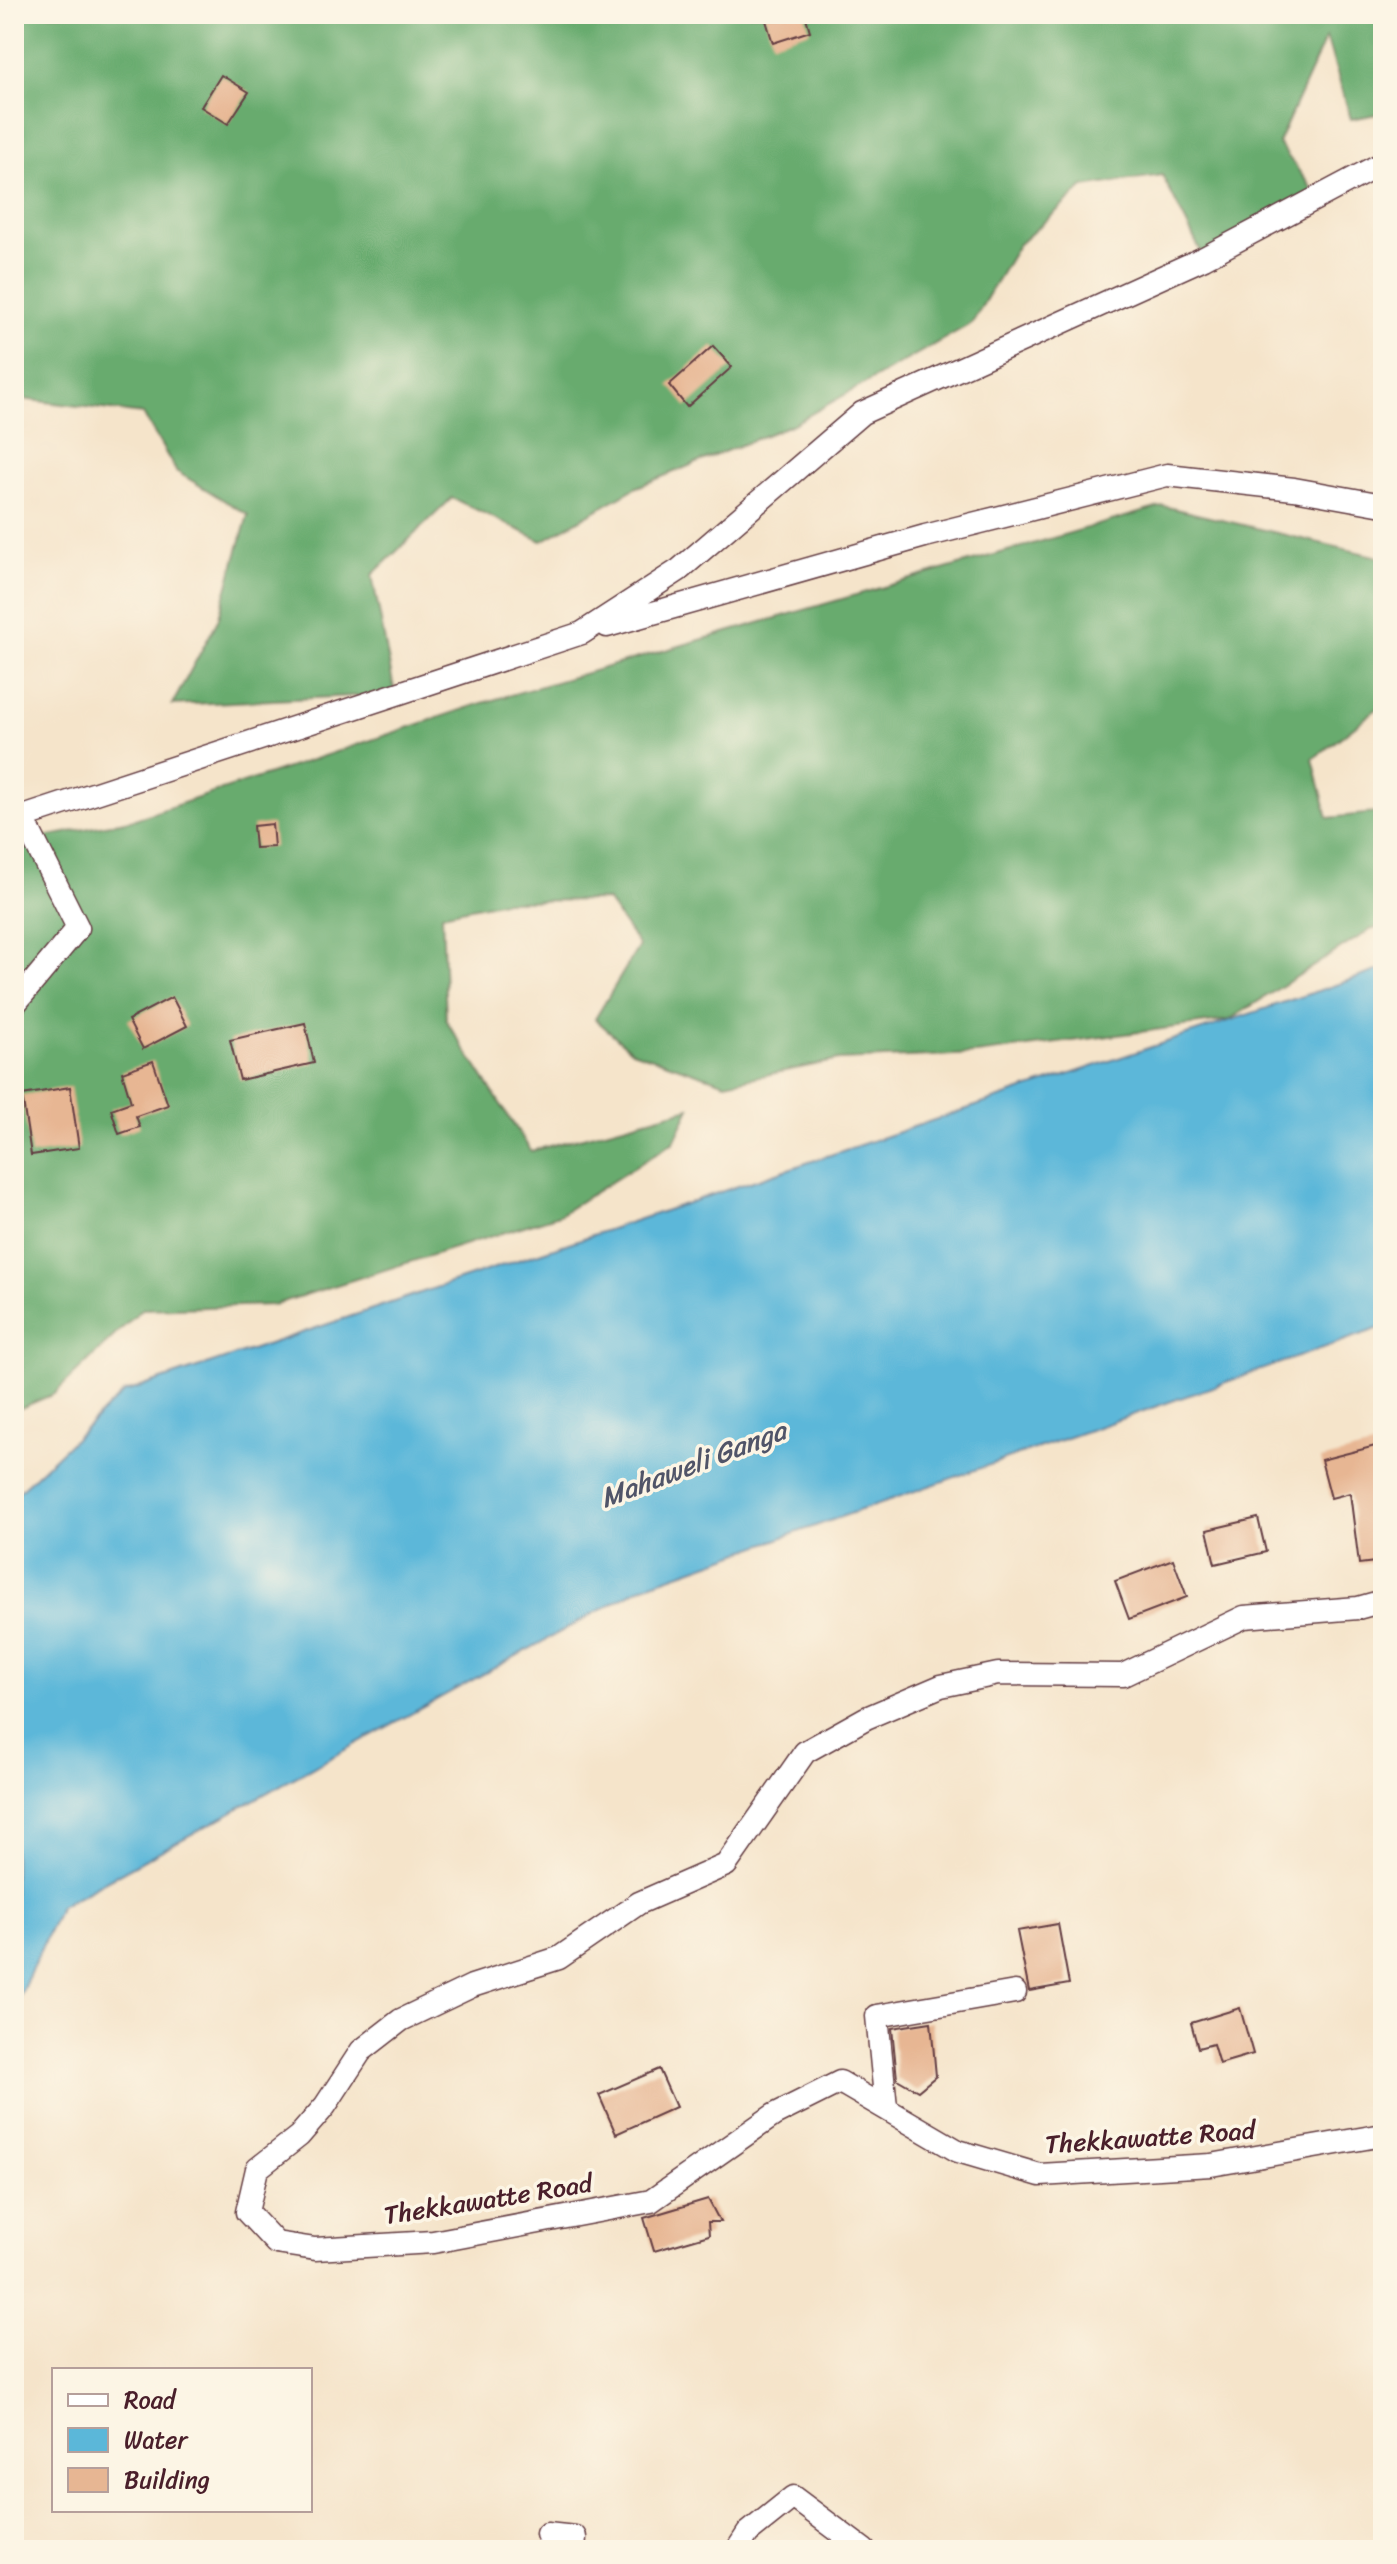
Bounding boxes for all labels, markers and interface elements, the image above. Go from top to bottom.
water label: Mahaweli Ganga [593,1405,796,1522]
street label: Thekkawatte Road [1043,2107,1259,2167]
street label: Thekkawatte Road [380,2159,598,2238]
legend [52,2368,312,2512]
text: Road [124,2379,178,2421]
text: Water [124,2419,189,2461]
text: Building [124,2459,210,2501]

